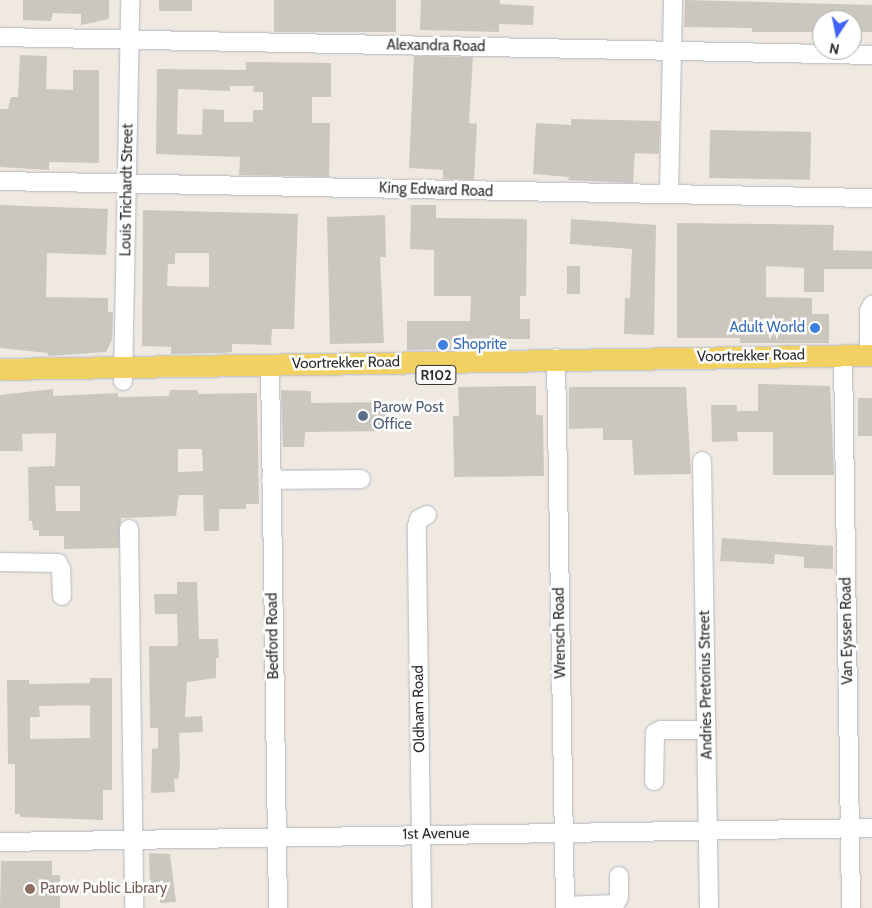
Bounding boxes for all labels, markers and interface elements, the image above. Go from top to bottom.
north arrow [812,10,862,60]
street label: Alexandra Road [386,36,486,56]
text: N [828,39,841,59]
street label: Louis Trichardt Street [117,123,137,257]
street label: King Edward Road [378,179,494,201]
place label: Adult World [729,319,805,337]
marker: Adult World [809,322,821,334]
place label: Shoprite [453,336,507,354]
marker: Shoprite [437,339,449,351]
street label: Voortrekker Road [697,346,805,366]
street label: Voortrekker Road [292,353,400,373]
road number: R102 [415,364,457,386]
place label: Parow Post Office [373,398,443,433]
marker: Parow Post Office [357,410,369,422]
street label: Van Eyssen Road [837,577,857,685]
street label: Wrensch Road [550,587,570,679]
street label: Bedford Road [263,592,283,680]
street label: Andries Pretorius Street [696,610,716,760]
street label: Oldham Road [409,665,429,753]
street label: 1st Avenue [402,824,470,844]
place label: Parow Public Library [40,880,167,898]
marker: Parow Public Library [24,883,36,895]

